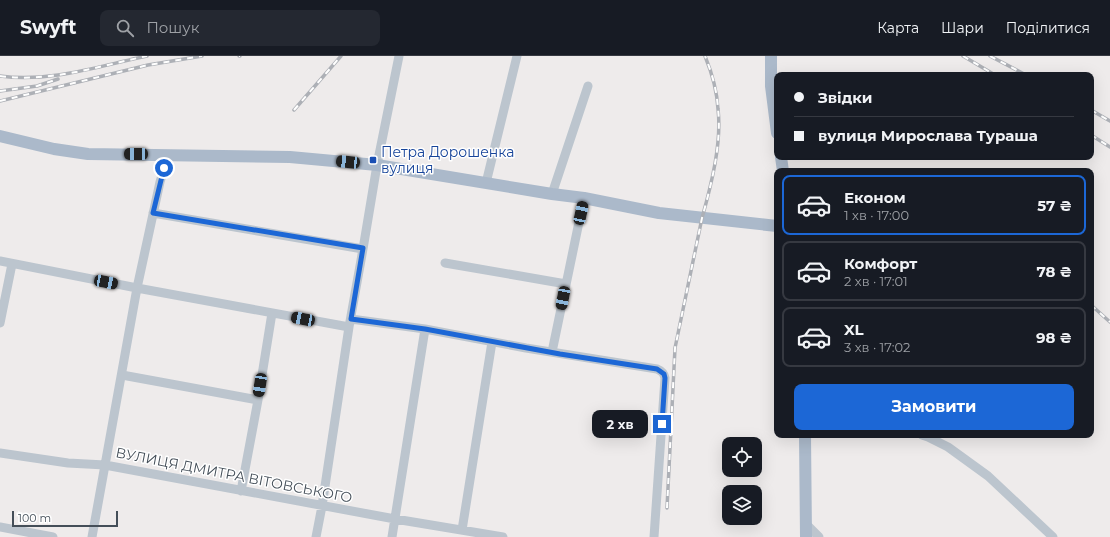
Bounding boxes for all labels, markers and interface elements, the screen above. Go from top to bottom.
search box [100,10,380,46]
text: Swyft [20,16,76,39]
icon: search [114,17,136,39]
text: Пошук [146,18,199,37]
text: Карта [877,19,919,37]
text: Шари [941,19,984,37]
text: Поділитися [1006,19,1090,37]
text: Звідки [818,88,872,107]
text: вулиця Мирослава Тураша [818,126,1038,145]
place label: Петра Дорошенка вулиця [381,143,514,177]
car [124,148,148,160]
car [335,155,361,169]
marker: Петра Дорошенка вулиця [368,155,378,165]
route start [155,159,173,177]
icon: car [796,187,832,223]
text: Економ [844,188,906,207]
text: 57 ₴ [1037,196,1072,215]
car [573,200,589,226]
text: 1 хв · 17:00 [844,207,909,223]
icon: car [796,253,832,289]
text: Комфорт [844,254,917,273]
text: 78 ₴ [1036,262,1072,281]
text: 2 хв · 17:01 [844,273,908,289]
car [93,274,119,290]
car [555,285,571,311]
car [290,311,316,327]
icon: car [796,319,832,355]
text: XL [844,320,863,339]
text: 98 ₴ [1036,328,1072,347]
text: 3 хв · 17:02 [844,339,910,355]
car [252,372,268,398]
button: Замовити [794,384,1074,430]
callout: 2 хв [592,410,648,438]
route end [653,415,671,433]
text: 2 хв [606,416,634,432]
map controls [722,437,762,525]
button: locate [722,437,762,477]
street label: ВУЛИЦЯ ДМИТРА ВІТОВСЬКОГО [114,443,354,507]
button: layers [722,485,762,525]
scale bar [12,509,118,528]
text: 100 m [18,511,51,525]

